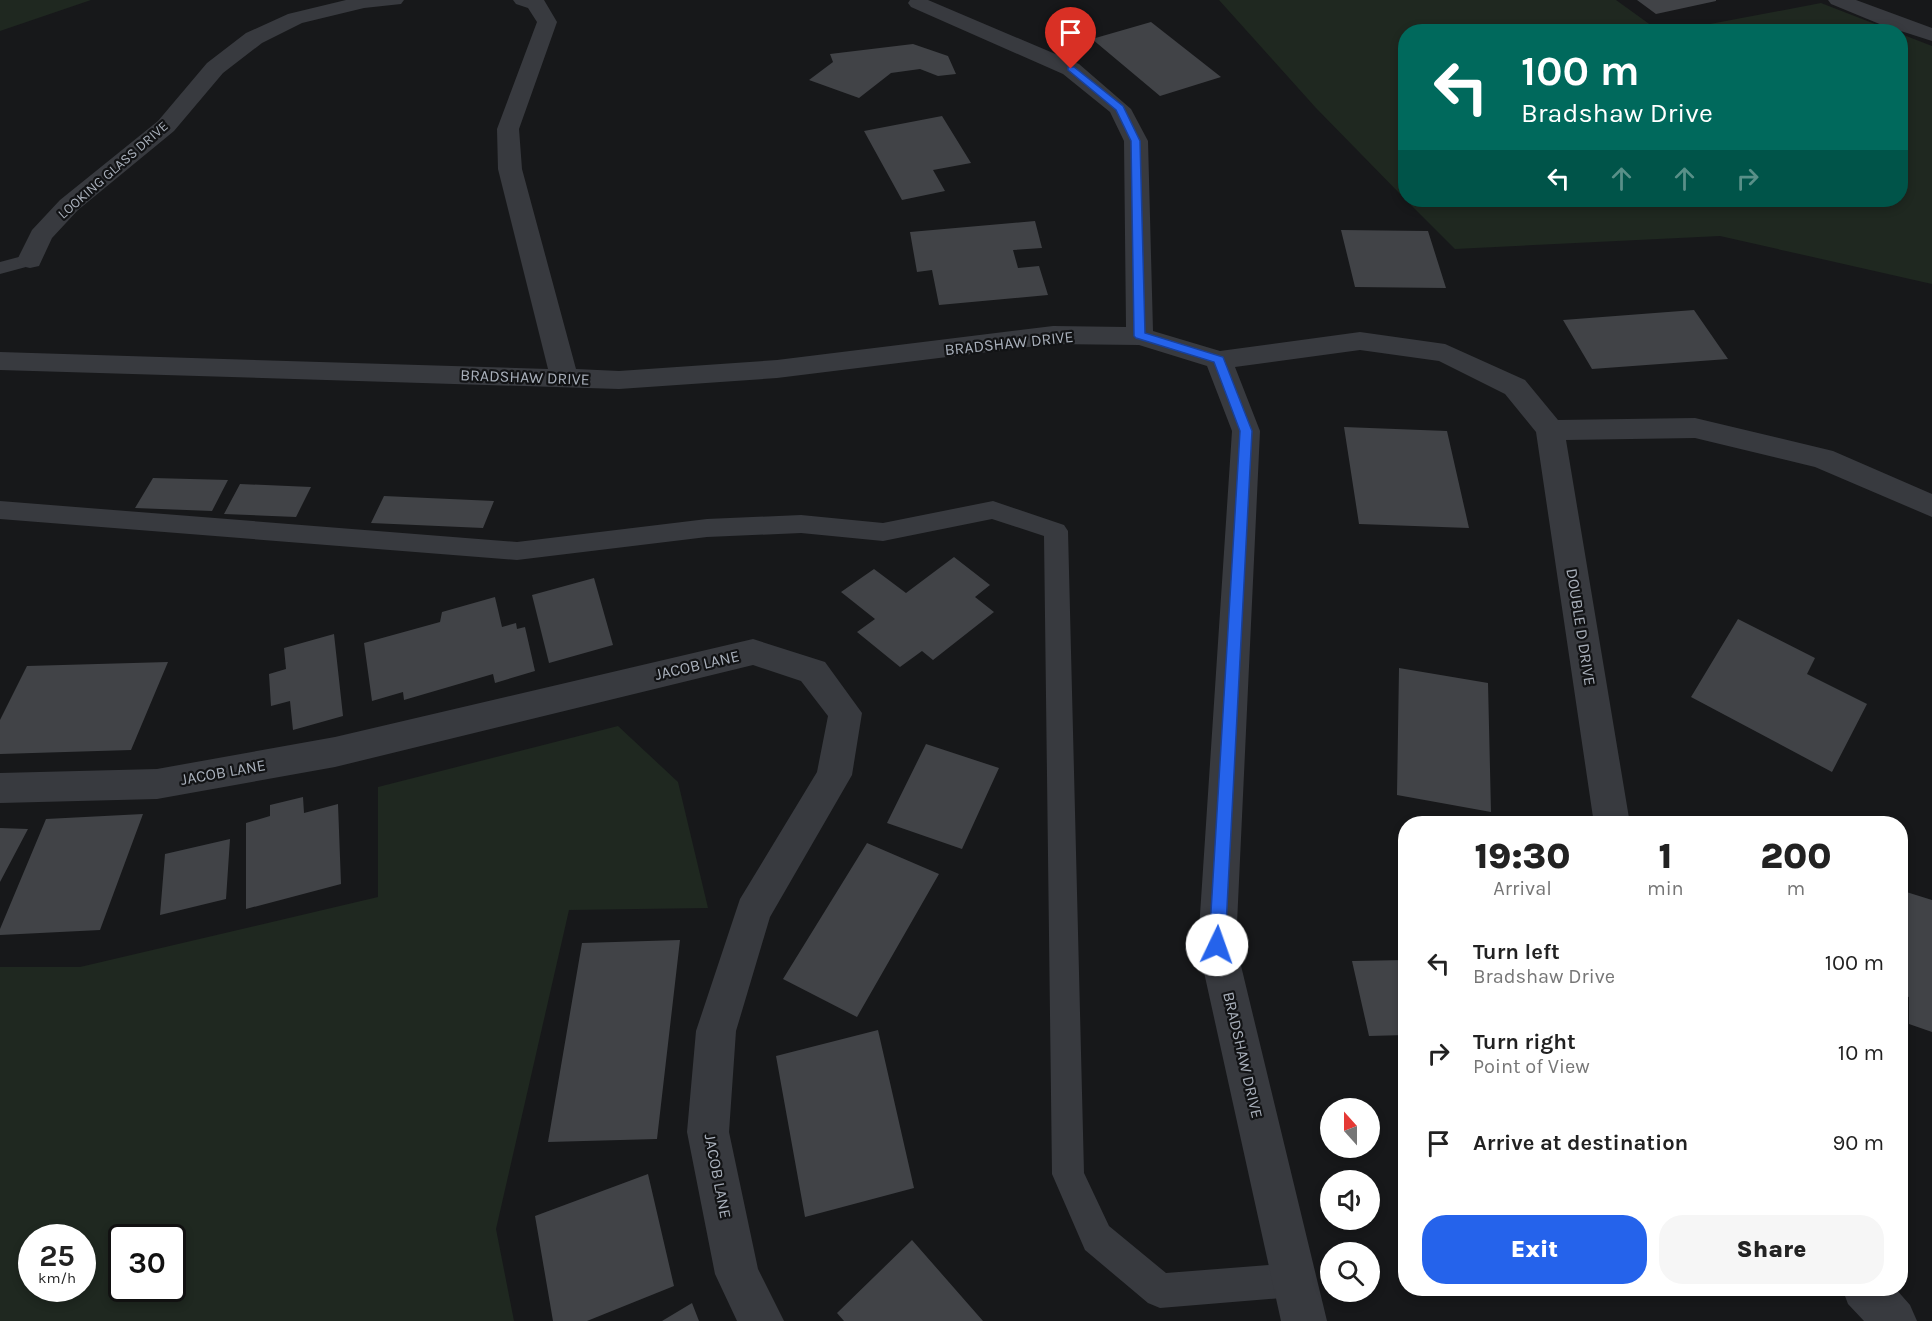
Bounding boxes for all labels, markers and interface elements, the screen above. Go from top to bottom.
pin [1045,7,1096,69]
icon: arrive [1054,16,1087,49]
text: 100 m [1521,46,1640,96]
icon: left [1422,48,1500,126]
text: Bradshaw Drive [1521,97,1713,129]
street label: LOOKING GLASS DRIVE [54,118,172,222]
icon: left [1542,162,1575,195]
icon: ahead [1605,162,1638,195]
icon: ahead [1668,162,1701,195]
icon: right [1731,162,1764,195]
street label: BRADSHAW DRIVE [944,327,1074,359]
street label: BRADSHAW DRIVE [460,365,590,389]
street label: DOUBLE D DRIVE [1562,567,1600,687]
street label: JACOB LANE [653,646,741,684]
street label: JACOB LANE [179,755,267,789]
text: 19:30 [1475,835,1570,877]
text: 1 [1658,835,1672,877]
text: 200 [1760,835,1831,877]
text: Arrival [1493,877,1552,900]
text: min [1647,877,1684,900]
text: m [1786,877,1805,900]
position arrow [1185,913,1249,977]
text: Turn left [1473,939,1560,965]
icon: left [1422,947,1455,980]
text: 100 m [1825,950,1884,976]
text: Bradshaw Drive [1473,965,1615,988]
street label: BRADSHAW DRIVE [1219,990,1267,1120]
text: Turn right [1473,1029,1576,1055]
icon: right [1422,1037,1455,1070]
text: 10 m [1838,1040,1884,1066]
text: Point of View [1473,1055,1590,1078]
north arrow [1320,1098,1380,1158]
map controls [1320,1098,1380,1302]
icon: arrive [1422,1127,1455,1160]
text: Arrive at destination [1473,1130,1688,1156]
text: 90 m [1832,1130,1884,1156]
street label: JACOB LANE [700,1132,736,1220]
button: sound [1320,1170,1380,1230]
button: Exit [1422,1215,1647,1284]
button: Share [1659,1215,1884,1284]
speed limit sign: 30 [108,1224,186,1302]
text: 25 [39,1238,75,1274]
button: search [1320,1242,1380,1302]
text: km/h [38,1269,76,1287]

